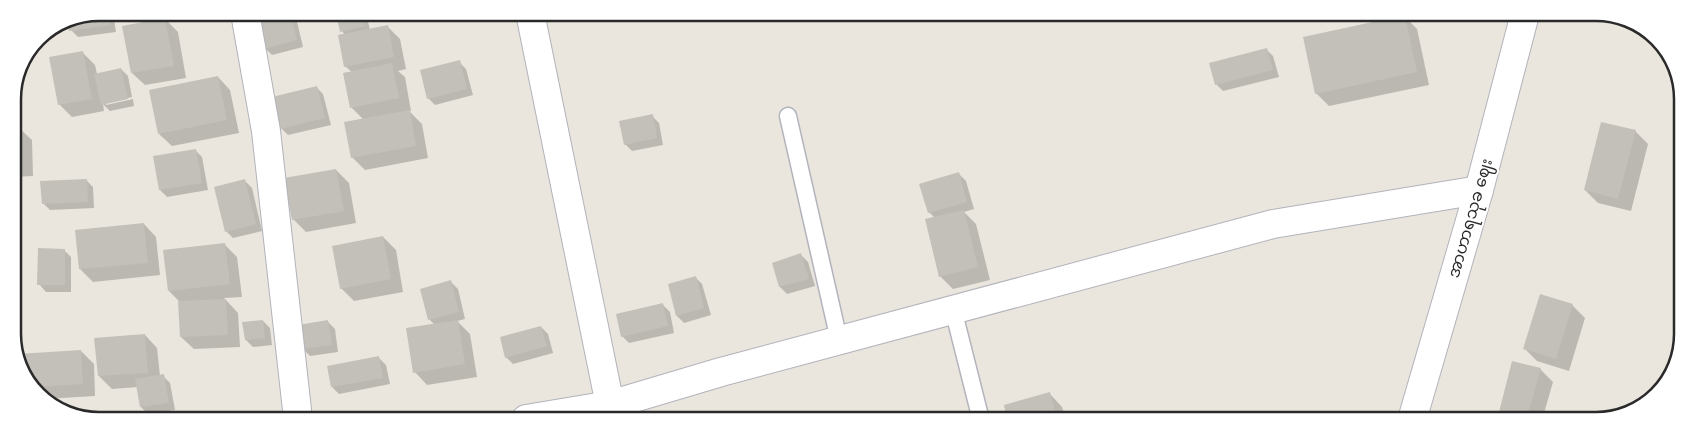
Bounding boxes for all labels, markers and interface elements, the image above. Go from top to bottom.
street label: အာဟာရသုခ ဈေး [1444,156,1501,281]

